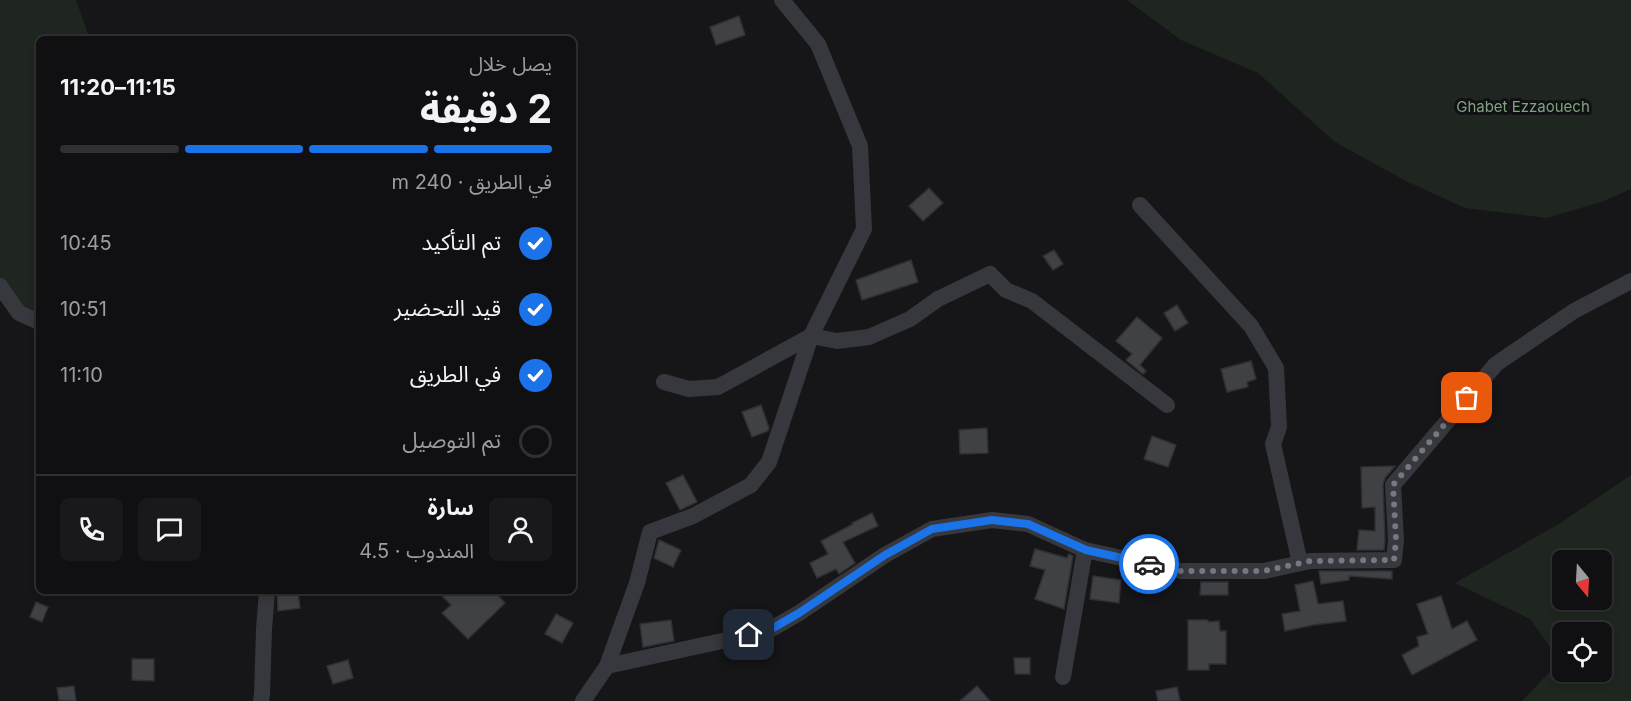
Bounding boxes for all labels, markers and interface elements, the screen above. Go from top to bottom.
text: يصل خلال [469,52,552,76]
text: 11:15–11:20 [60,74,176,100]
text: 2 دقيقة [420,85,552,132]
park label: Ghabet Ezzaouech [1456,97,1590,116]
text: في الطريق · 240 m [392,170,552,194]
icon: check [519,227,552,260]
text: تم التأكيد [421,229,501,255]
text: 10:45 [60,231,112,255]
icon: check [519,293,552,326]
text: قيد التحضير [394,295,501,321]
text: 10:51 [60,297,107,321]
icon: check [519,359,552,392]
text: في الطريق [410,361,501,387]
text: 11:10 [60,363,103,387]
pin [1441,372,1492,423]
icon: bag [1450,381,1483,414]
text: تم التوصيل [402,427,501,453]
text: سارة [428,494,474,520]
button: phone [60,498,123,561]
button: chat [138,498,201,561]
button: person [489,498,552,561]
courier [1119,534,1179,594]
text: المندوب · 4.5 [359,539,474,563]
icon: car [1133,548,1166,581]
north arrow [1552,550,1612,610]
map controls [1552,550,1612,682]
pin [723,609,774,660]
icon: home [732,618,765,651]
button: locate [1552,622,1612,682]

